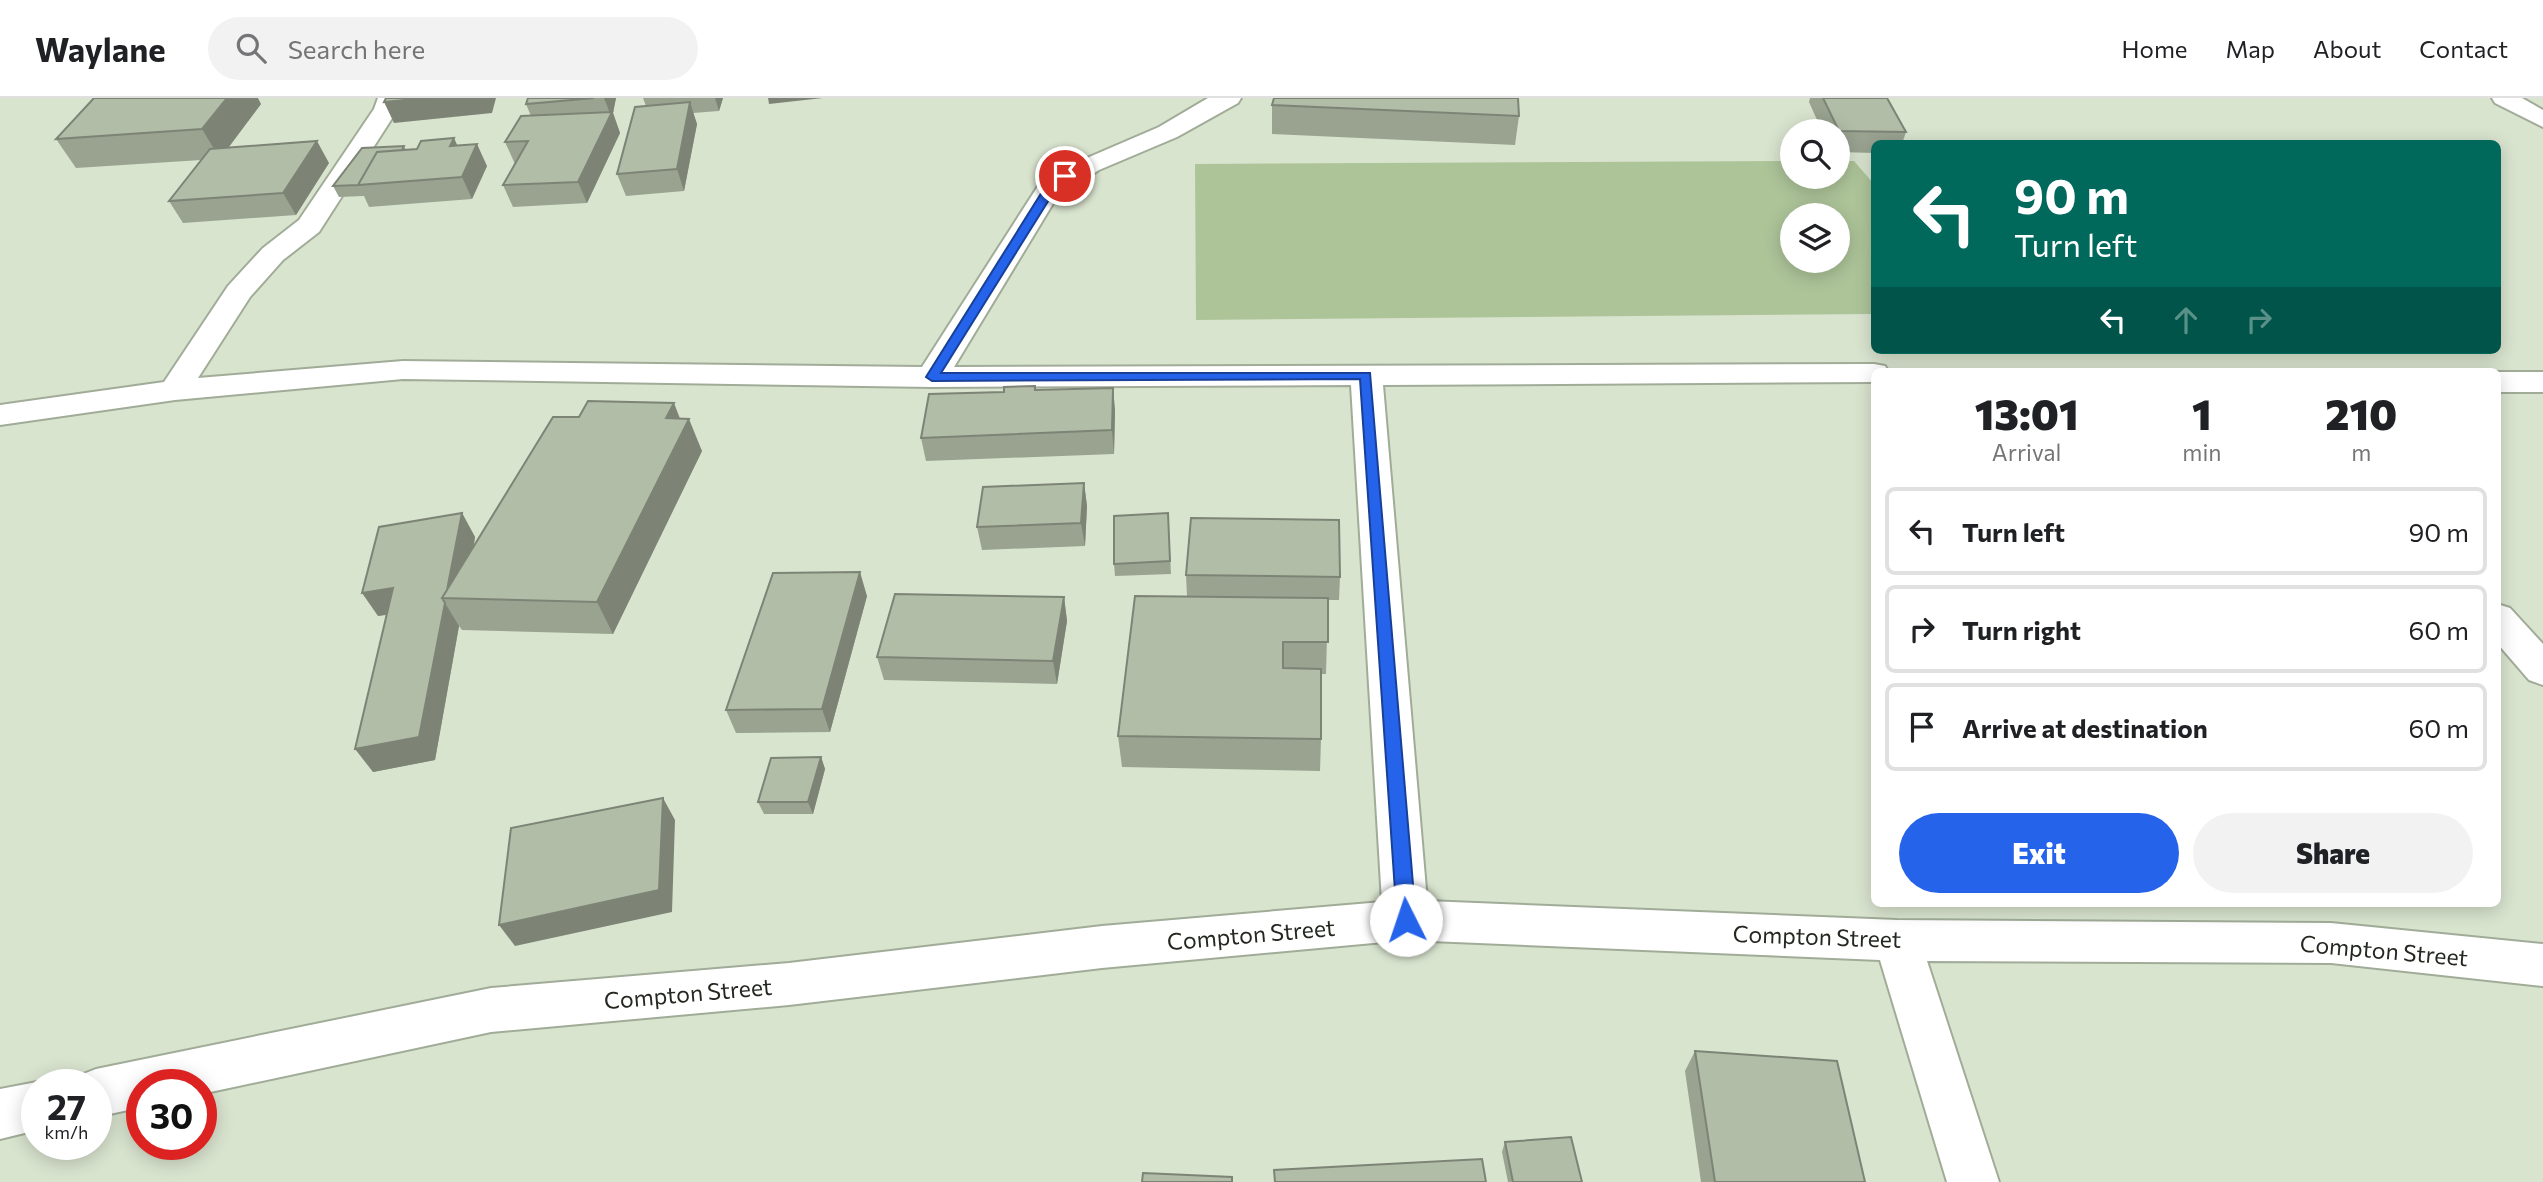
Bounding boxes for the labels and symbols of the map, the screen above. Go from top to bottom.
pin [1035,146,1095,206]
position arrow [1369,883,1443,957]
street label: Compton Street [1166,913,1336,955]
street label: Compton Street [1732,919,1902,953]
street label: Compton Street [2299,929,2469,971]
street label: Compton Street [603,972,773,1014]
speed limit sign: 30 [126,1069,217,1160]

